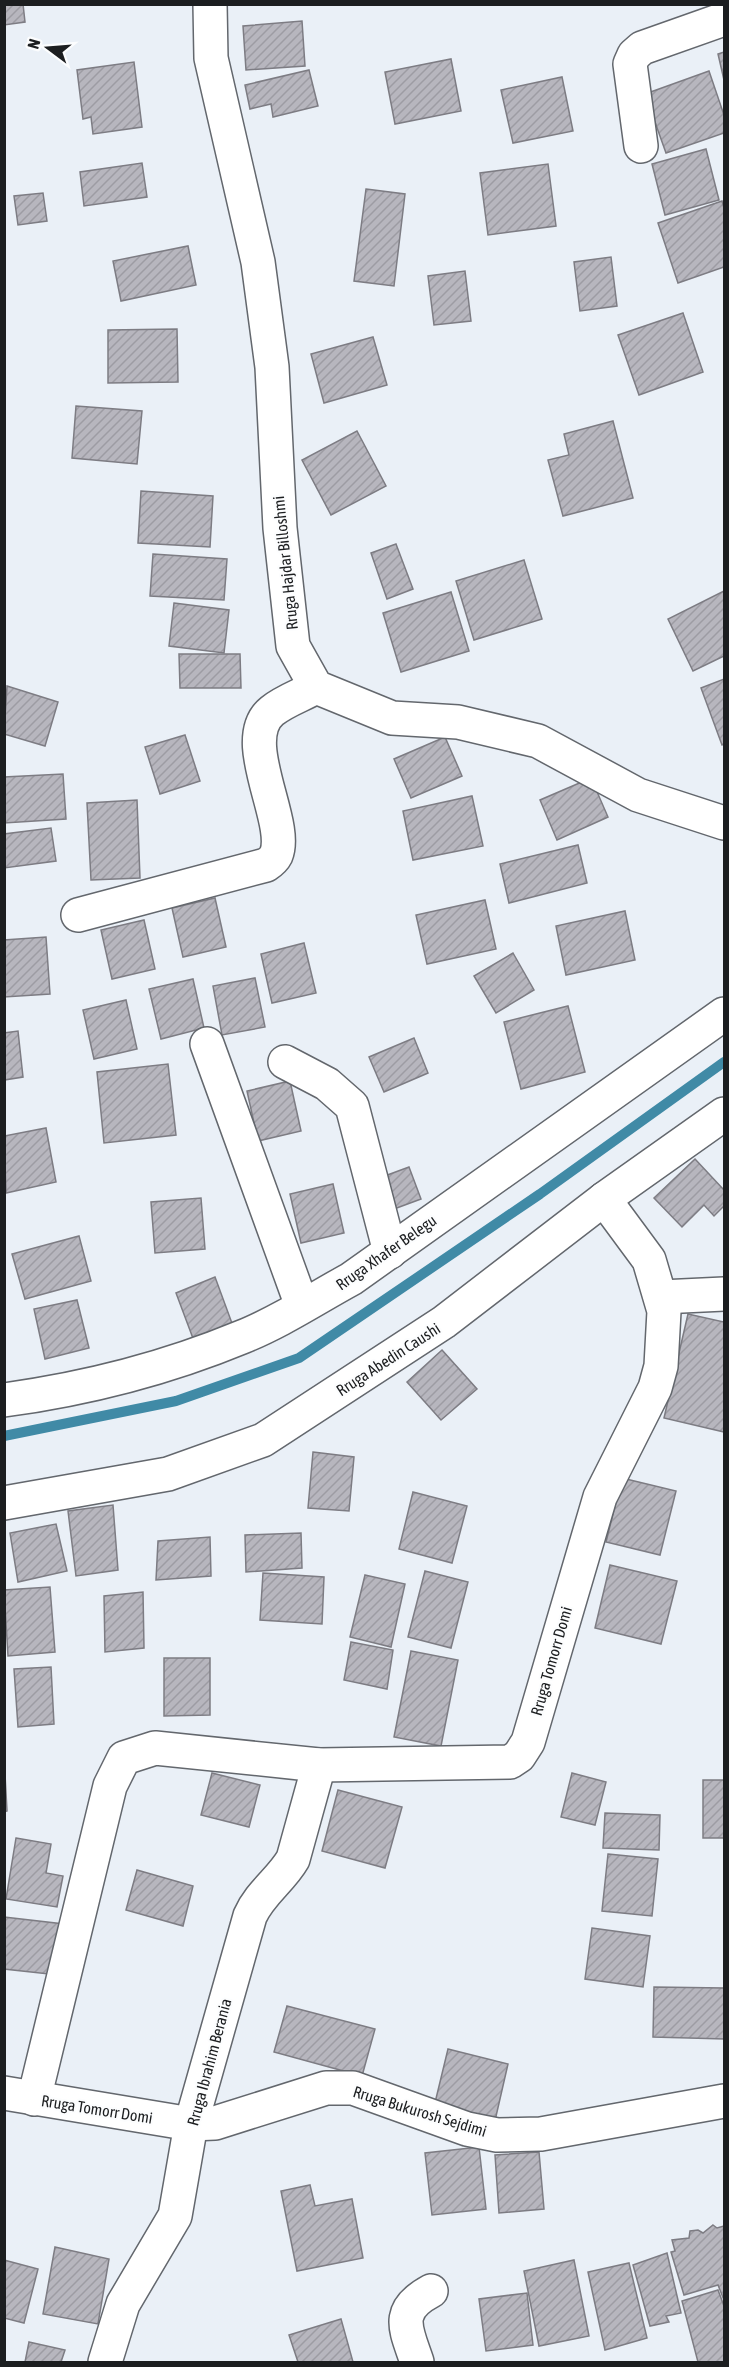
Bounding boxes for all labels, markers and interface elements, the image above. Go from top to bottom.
north arrow [18,18,78,78]
text: N [24,37,44,51]
street label: Rruga Hajdar Billoshmi [269,495,302,631]
street label: Rruga Xhafer Belegu [332,1211,440,1294]
street label: Rruga Abedin Caushi [333,1319,444,1400]
street label: Rruga Tomorr Domi [527,1604,576,1718]
street label: Rruga Ibrahim Berania [183,1996,236,2128]
street label: Rruga Bukurosh Sejdimi [351,2082,489,2141]
street label: Rruga Tomorr Domi [40,2091,154,2128]

